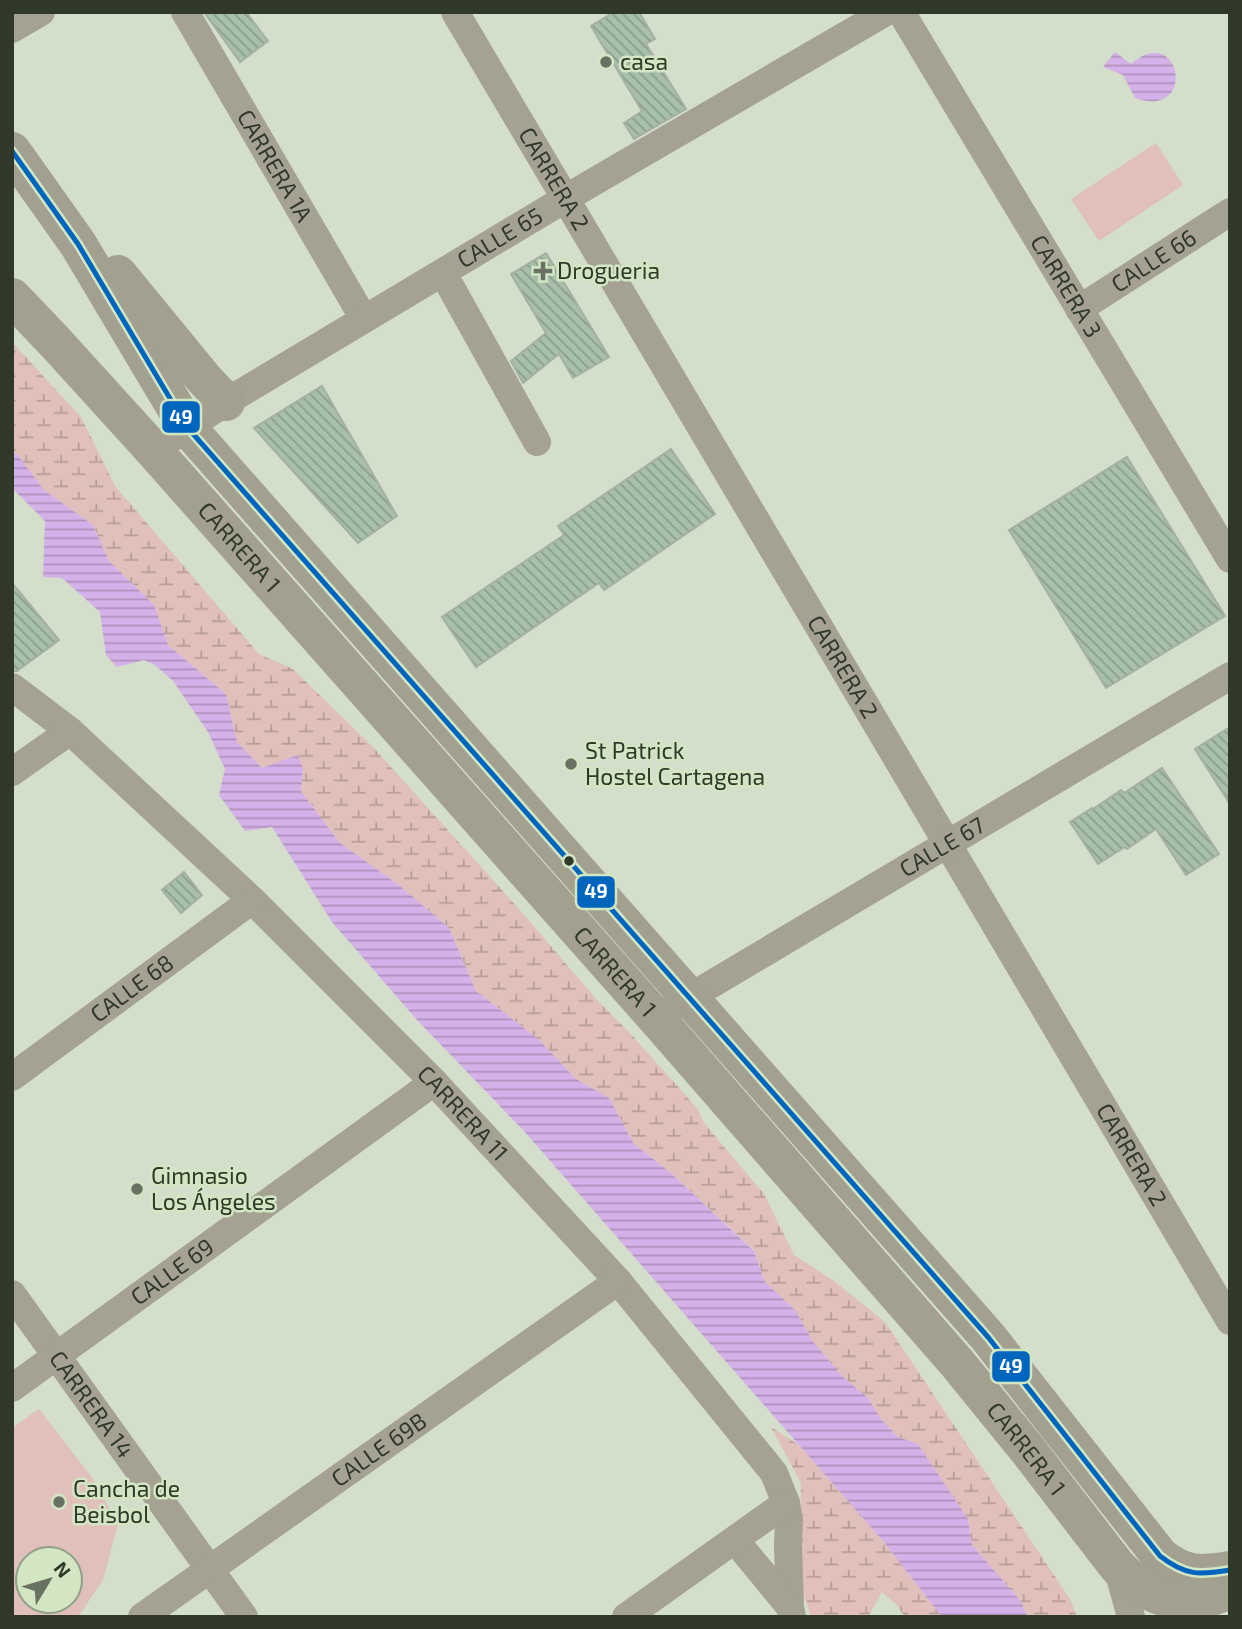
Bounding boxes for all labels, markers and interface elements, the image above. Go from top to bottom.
place label: casa [620,47,668,75]
marker: casa [598,54,614,70]
street label: CARRERA 1A [232,104,320,227]
street label: CARRERA 2 [513,122,596,235]
street label: CALLE 65 [452,201,547,273]
street label: CALLE 66 [1106,222,1201,298]
street label: CARRERA 3 [1025,229,1108,342]
place label: Drogueria [557,256,660,284]
marker: Drogueria [535,263,551,279]
line badge: 49 [161,400,201,434]
text: 49 [169,405,193,428]
street label: CARRERA 1 [193,496,287,597]
street label: CARRERA 2 [802,610,885,723]
place label: St Patrick Hostel Cartagena [585,736,765,790]
marker: St Patrick Hostel Cartagena [563,756,579,772]
street label: CALLE 67 [894,810,989,882]
unlabelled marker [562,854,576,868]
line badge: 49 [576,875,616,909]
text: 49 [584,879,608,902]
street label: CARRERA 1 [569,920,663,1022]
street label: CALLE 68 [84,948,178,1028]
street label: CARRERA 11 [412,1059,515,1166]
street label: CARRERA 2 [1091,1098,1174,1211]
place label: Gimnasio Los Ángeles [151,1161,276,1215]
marker: Gimnasio Los Ángeles [129,1181,145,1197]
street label: CALLE 69 [125,1232,219,1310]
street label: CARRERA 14 [44,1345,140,1463]
line badge: 49 [991,1350,1031,1383]
text: 49 [999,1354,1023,1377]
street label: CARRERA 1 [982,1396,1072,1501]
street label: CALLE 69B [325,1406,431,1492]
place label: Cancha de Beisbol [73,1474,180,1528]
marker: Cancha de Beisbol [51,1494,67,1510]
north arrow [14,1545,84,1615]
text: N [50,1557,76,1582]

